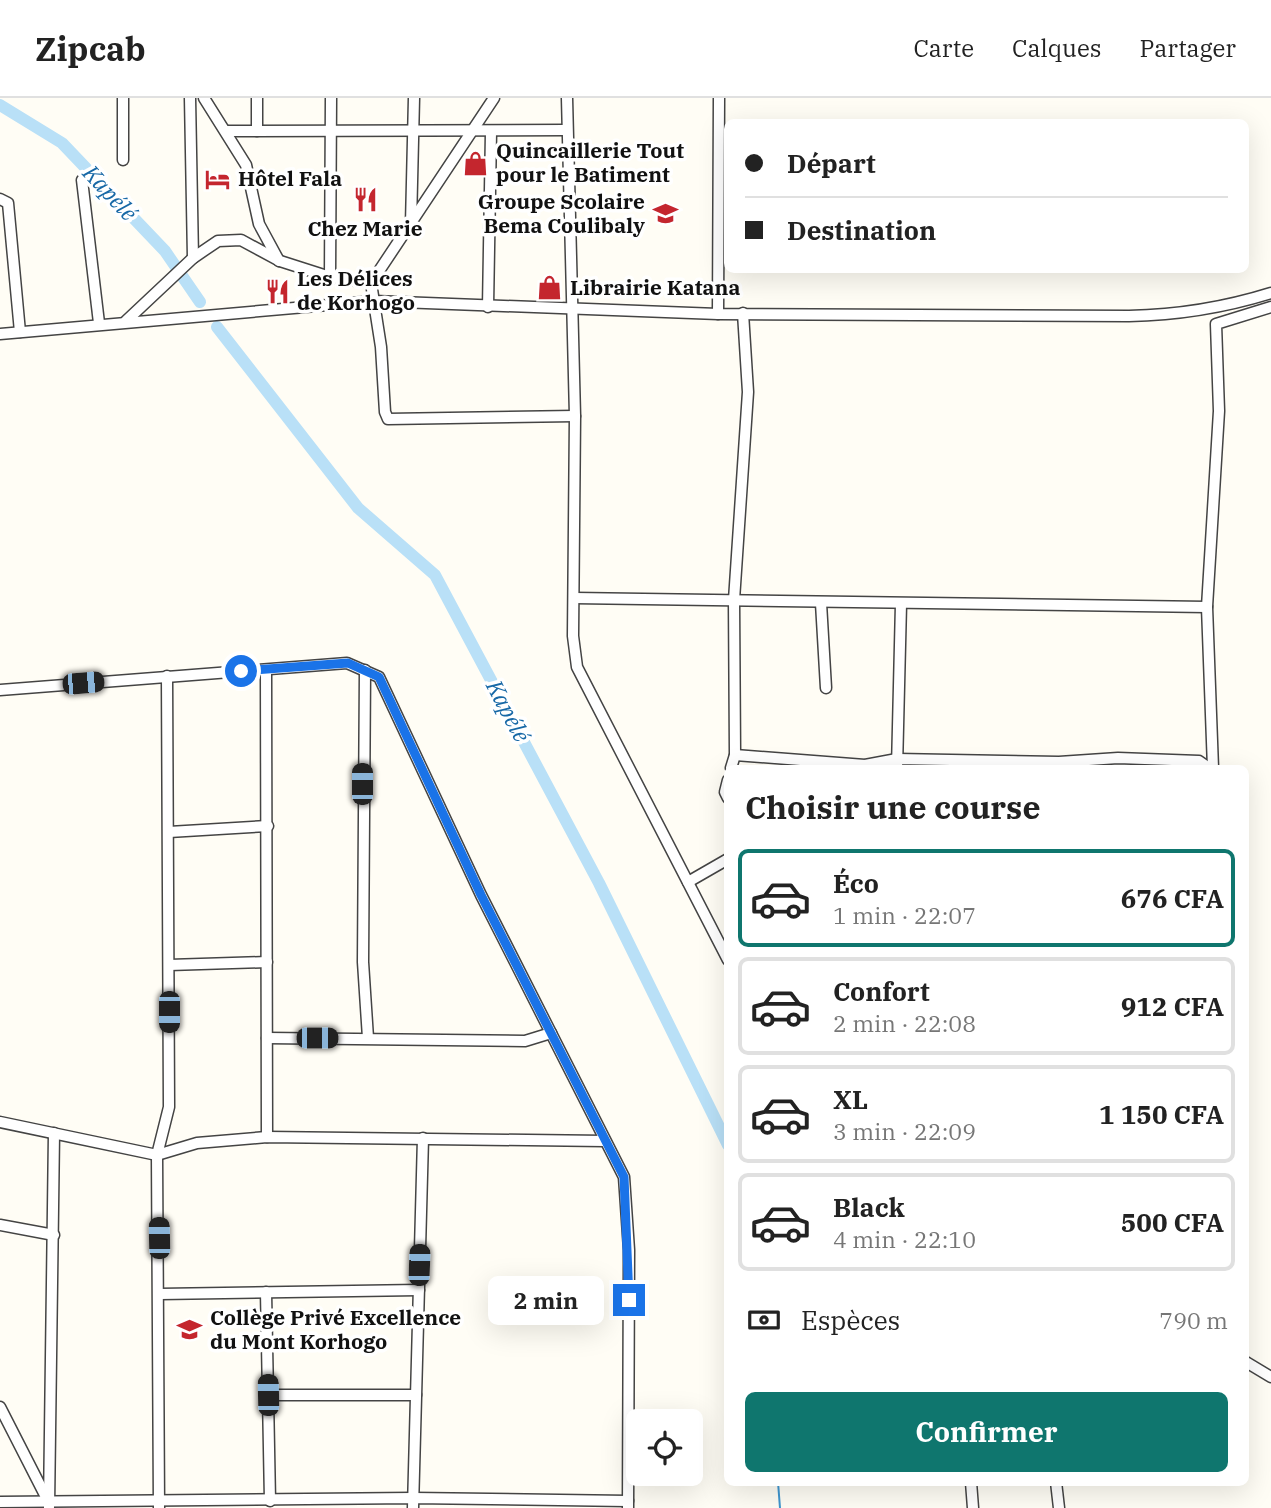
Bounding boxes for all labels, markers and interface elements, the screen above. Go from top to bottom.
text: Zipcab [35,27,146,70]
text: Carte [913,32,974,64]
text: Calques [1012,32,1102,64]
text: Partager [1140,32,1236,64]
place label: Quincaillerie Tout pour le Batiment [496,136,684,188]
text: Départ [787,146,876,180]
shop icon: Quincaillerie Tout pour le Batiment [462,149,490,177]
water label: Kapélé [77,157,145,227]
place label: Hôtel Fala [238,164,342,192]
hotel icon: Hôtel Fala [204,165,232,193]
restaurant icon: Chez Marie [351,186,379,214]
place label: Groupe Scolaire Bema Coulibaly [478,187,645,239]
school or university icon: Groupe Scolaire Bema Coulibaly [651,200,679,228]
text: Destination [787,213,936,247]
place label: Chez Marie [307,214,423,242]
place label: Les Délices de Korhogo [297,264,415,316]
place label: Librairie Katana [570,273,740,301]
shop icon: Librairie Katana [536,274,564,302]
restaurant icon: Les Délices de Korhogo [263,277,291,305]
route start [225,655,257,687]
car [62,671,105,695]
water label: Kapélé [480,673,538,747]
car [352,763,373,805]
text: Choisir une course [745,786,1041,828]
text: Éco [833,866,879,900]
icon: car [749,867,812,930]
text: 676 CFA [1121,881,1224,915]
text: 1 min · 22:07 [833,900,976,930]
text: Confort [833,974,930,1008]
icon: car [749,975,812,1038]
text: 912 CFA [1121,989,1224,1023]
car [159,991,180,1033]
text: 2 min · 22:08 [833,1008,976,1038]
car [297,1028,339,1049]
text: XL [833,1082,868,1116]
icon: car [749,1083,812,1146]
text: 1 150 CFA [1099,1097,1224,1131]
text: 3 min · 22:09 [833,1116,976,1146]
text: Black [833,1190,905,1224]
icon: car [749,1191,812,1254]
text: 500 CFA [1121,1205,1224,1239]
car [149,1217,170,1259]
text: 4 min · 22:10 [833,1224,976,1254]
car [408,1244,431,1286]
callout: 2 min [489,1276,604,1324]
route end [613,1284,645,1316]
text: 2 min [514,1285,578,1315]
icon: cash [745,1301,783,1339]
place label: Collège Privé Excellence du Mont Korhogo [210,1303,461,1355]
text: Espèces [801,1303,900,1337]
text: 790 m [1159,1305,1228,1335]
school or university icon: Collège Privé Excellence du Mont Korhogo [176,1316,204,1344]
car [258,1374,279,1416]
button: Confirmer [745,1392,1228,1472]
map controls [626,1409,703,1486]
button: locate [626,1409,703,1486]

